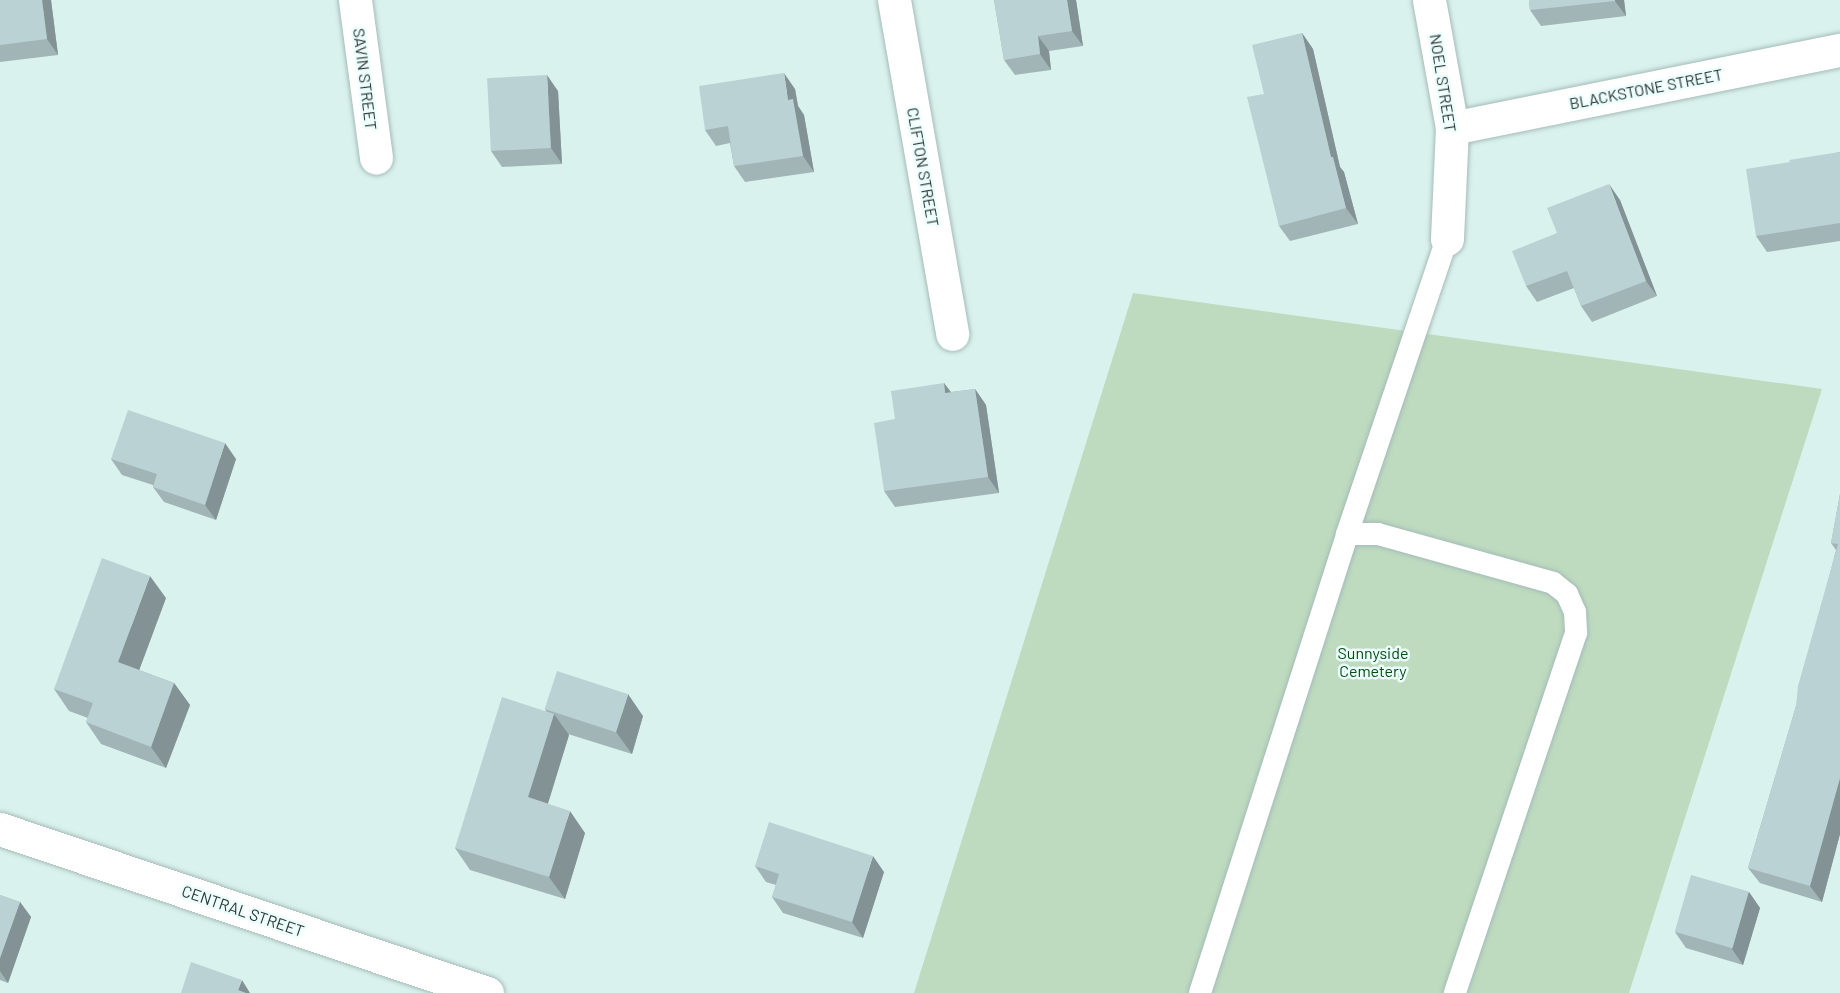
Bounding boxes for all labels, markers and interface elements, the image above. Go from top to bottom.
street label: SAVIN STREET [349,27,381,131]
street label: NOEL STREET [1426,33,1460,133]
street label: BLACKSTONE STREET [1568,65,1724,113]
street label: CLIFTON STREET [903,106,943,228]
park label: Sunnyside Cemetery [1338,643,1408,681]
street label: CENTRAL STREET [179,881,307,941]

